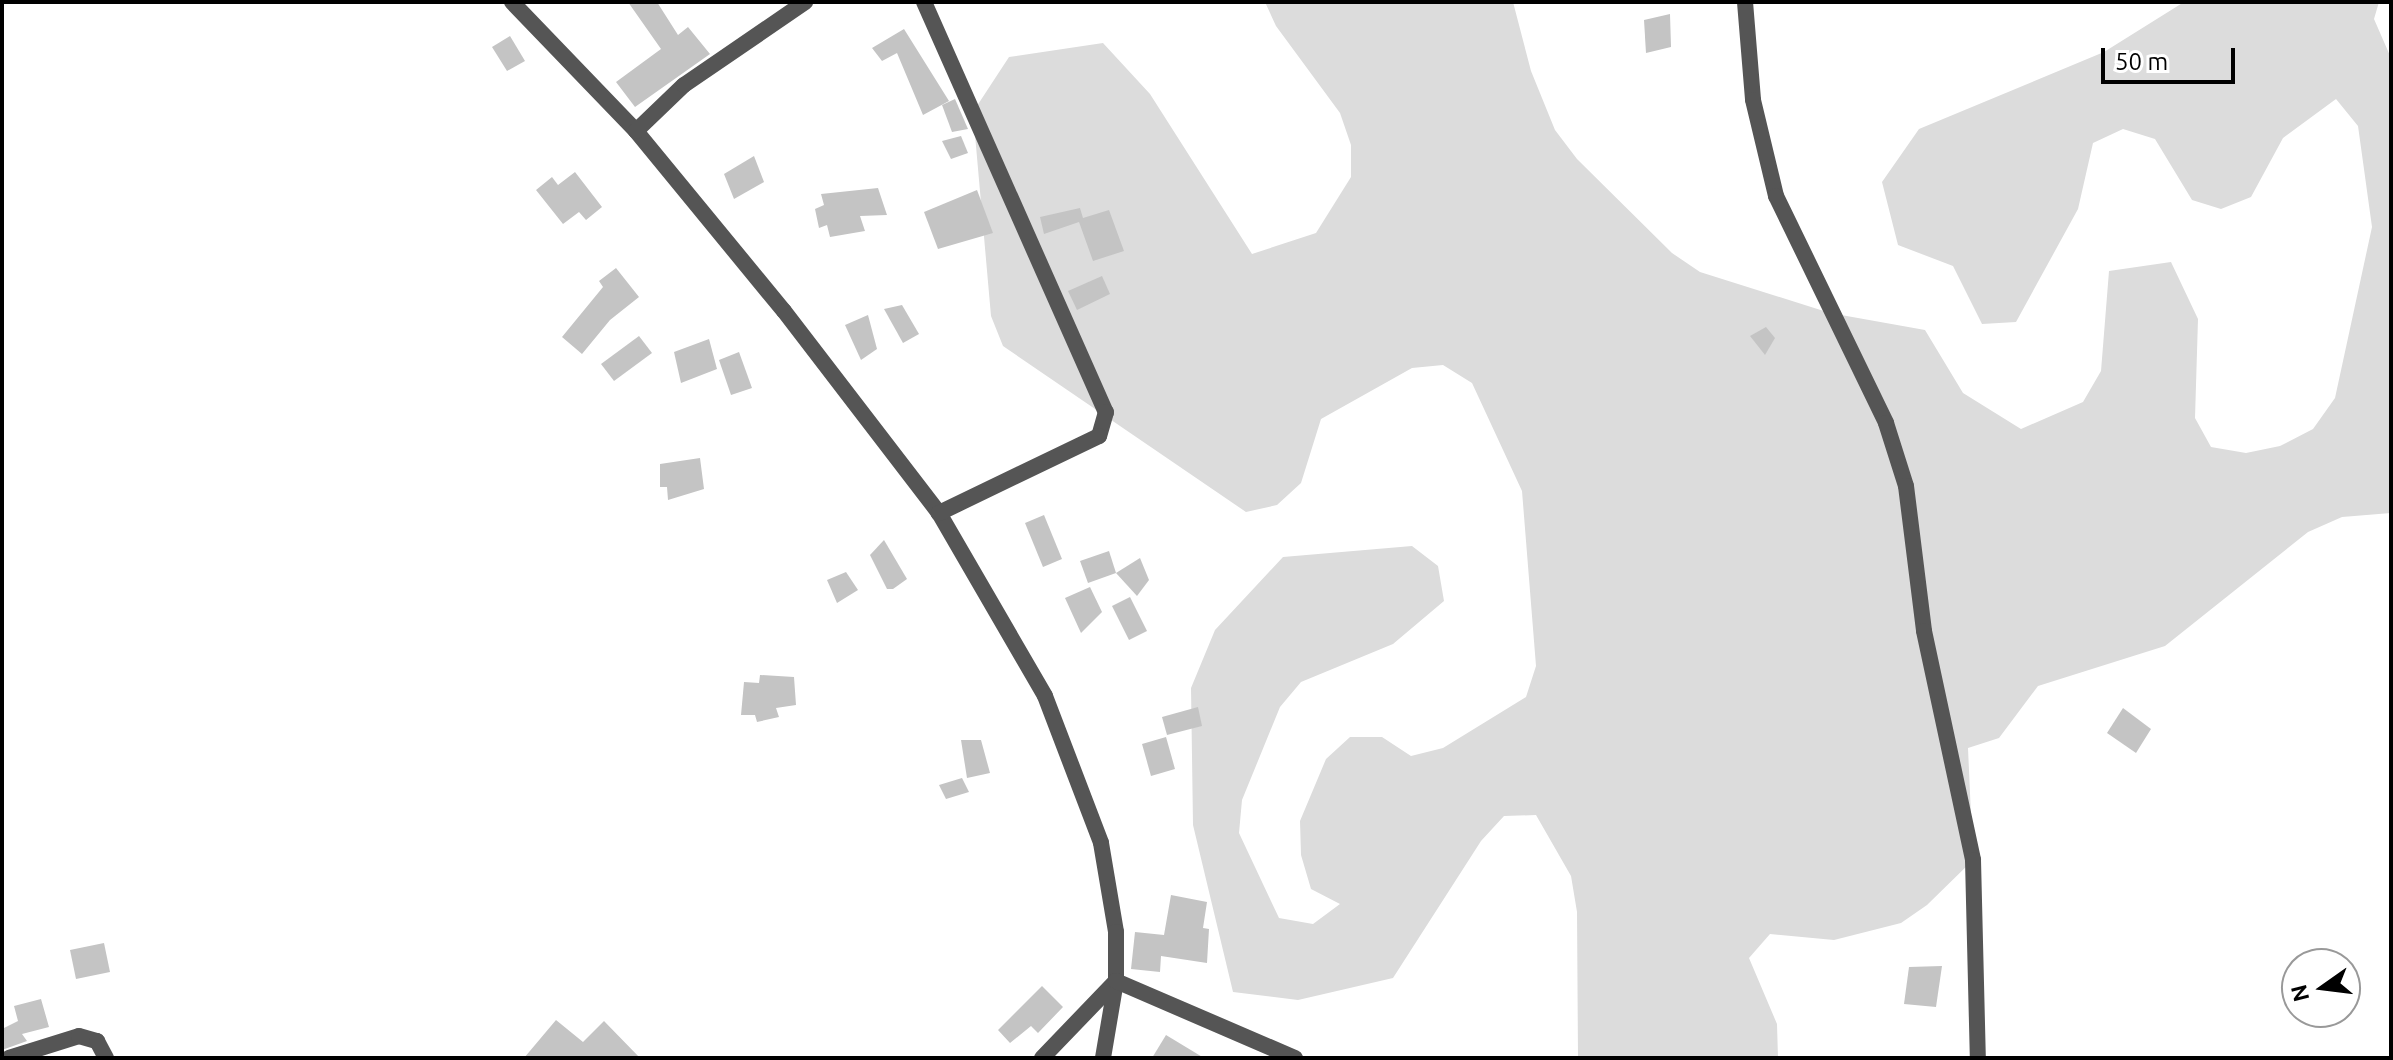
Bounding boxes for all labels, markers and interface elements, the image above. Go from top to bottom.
scale bar [2105,32,2239,82]
text: 50 m [2115,48,2168,75]
north arrow [2281,948,2361,1028]
text: N [2285,982,2313,1004]

